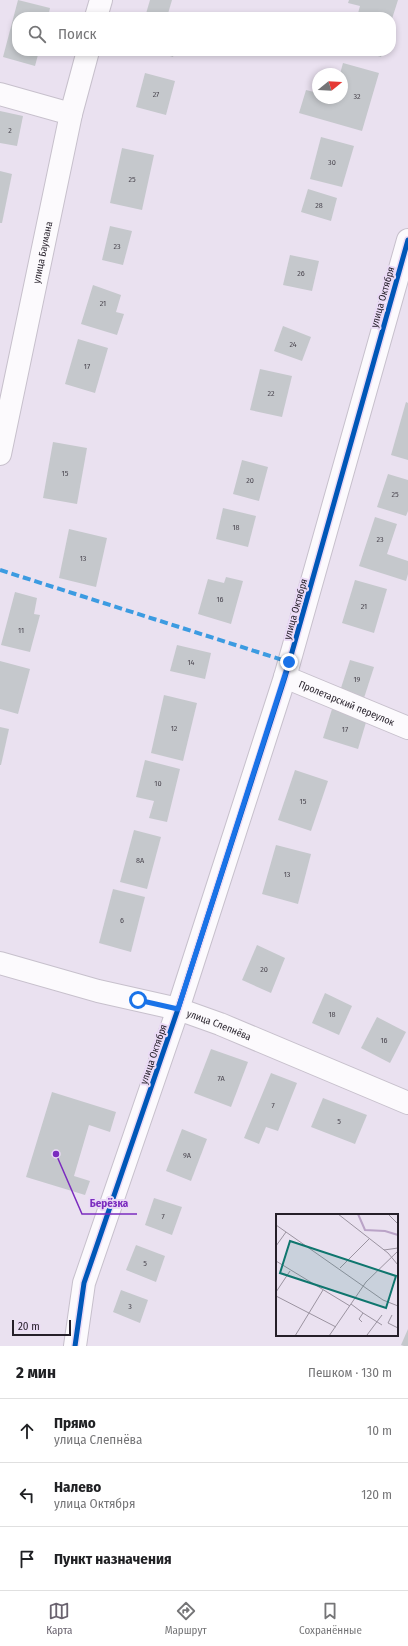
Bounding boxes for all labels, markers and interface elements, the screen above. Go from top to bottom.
search box [12,12,396,56]
icon: search [26,23,48,45]
text: Поиск [58,25,96,43]
north arrow [312,68,348,104]
house number: 27 [153,90,160,99]
house number: 32 [353,92,361,101]
house number: 2 [8,126,12,135]
house number: 30 [328,158,336,167]
house number: 25 [128,175,136,184]
house number: 28 [315,201,323,210]
street label: улица Баумана [31,220,55,285]
house number: 23 [113,242,121,251]
street label: улица Октября [369,266,397,329]
house number: 26 [297,269,305,278]
house number: 21 [100,299,106,308]
house number: 24 [289,340,297,349]
house number: 17 [84,362,91,371]
house number: 22 [267,389,275,398]
house number: 15 [62,469,69,478]
house number: 20 [246,476,254,485]
house number: 25 [391,490,399,499]
house number: 18 [232,523,240,532]
house number: 23 [376,535,384,544]
house number: 13 [80,554,87,563]
street label: улица Октября [282,578,310,641]
house number: 16 [216,595,224,604]
house number: 21 [361,602,367,611]
house number: 11 [18,626,24,635]
route end [280,653,298,671]
house number: 14 [188,658,195,667]
house number: 19 [353,675,361,684]
street label: Пролетарский переулок [297,678,396,729]
house number: 12 [171,724,178,733]
house number: 17 [342,725,349,734]
house number: 10 [154,779,162,788]
house number: 15 [300,797,307,806]
house number: 8А [136,856,145,865]
house number: 13 [284,870,291,879]
house number: 6 [120,916,124,925]
house number: 20 [260,965,268,974]
route start [129,991,147,1009]
street label: улица Слепнёва [185,1008,253,1043]
house number: 18 [328,1010,336,1019]
street label: улица Октября [138,1023,170,1086]
house number: 16 [380,1036,388,1045]
house number: 7А [217,1074,225,1083]
house number: 7 [271,1101,275,1110]
house number: 5 [337,1117,341,1126]
house number: 9А [183,1151,192,1160]
callout: Берёзка [82,1191,137,1214]
text: Берёзка [90,1197,129,1210]
house number: 7 [161,1212,165,1221]
inset map [276,1214,398,1336]
house number: 5 [143,1259,147,1268]
house number: 3 [128,1302,132,1311]
scale bar [12,1318,71,1337]
text: 20 m [18,1320,40,1333]
text: 2 мин [16,1362,56,1383]
text: Пешком · 130 m [308,1365,392,1380]
text: Прямо [54,1414,96,1432]
icon: ahead [16,1420,38,1442]
text: 10 m [367,1423,392,1438]
text: улица Слепнёва [54,1432,142,1447]
text: Налево [54,1478,101,1496]
icon: left [16,1484,38,1506]
text: 120 m [361,1487,392,1502]
text: улица Октября [54,1496,135,1511]
icon: arrive [16,1548,38,1570]
text: Пункт назначения [54,1550,172,1568]
tab: Карта [46,1600,72,1637]
tab: Маршрут [165,1600,207,1637]
tab: Сохранённые [299,1600,362,1637]

